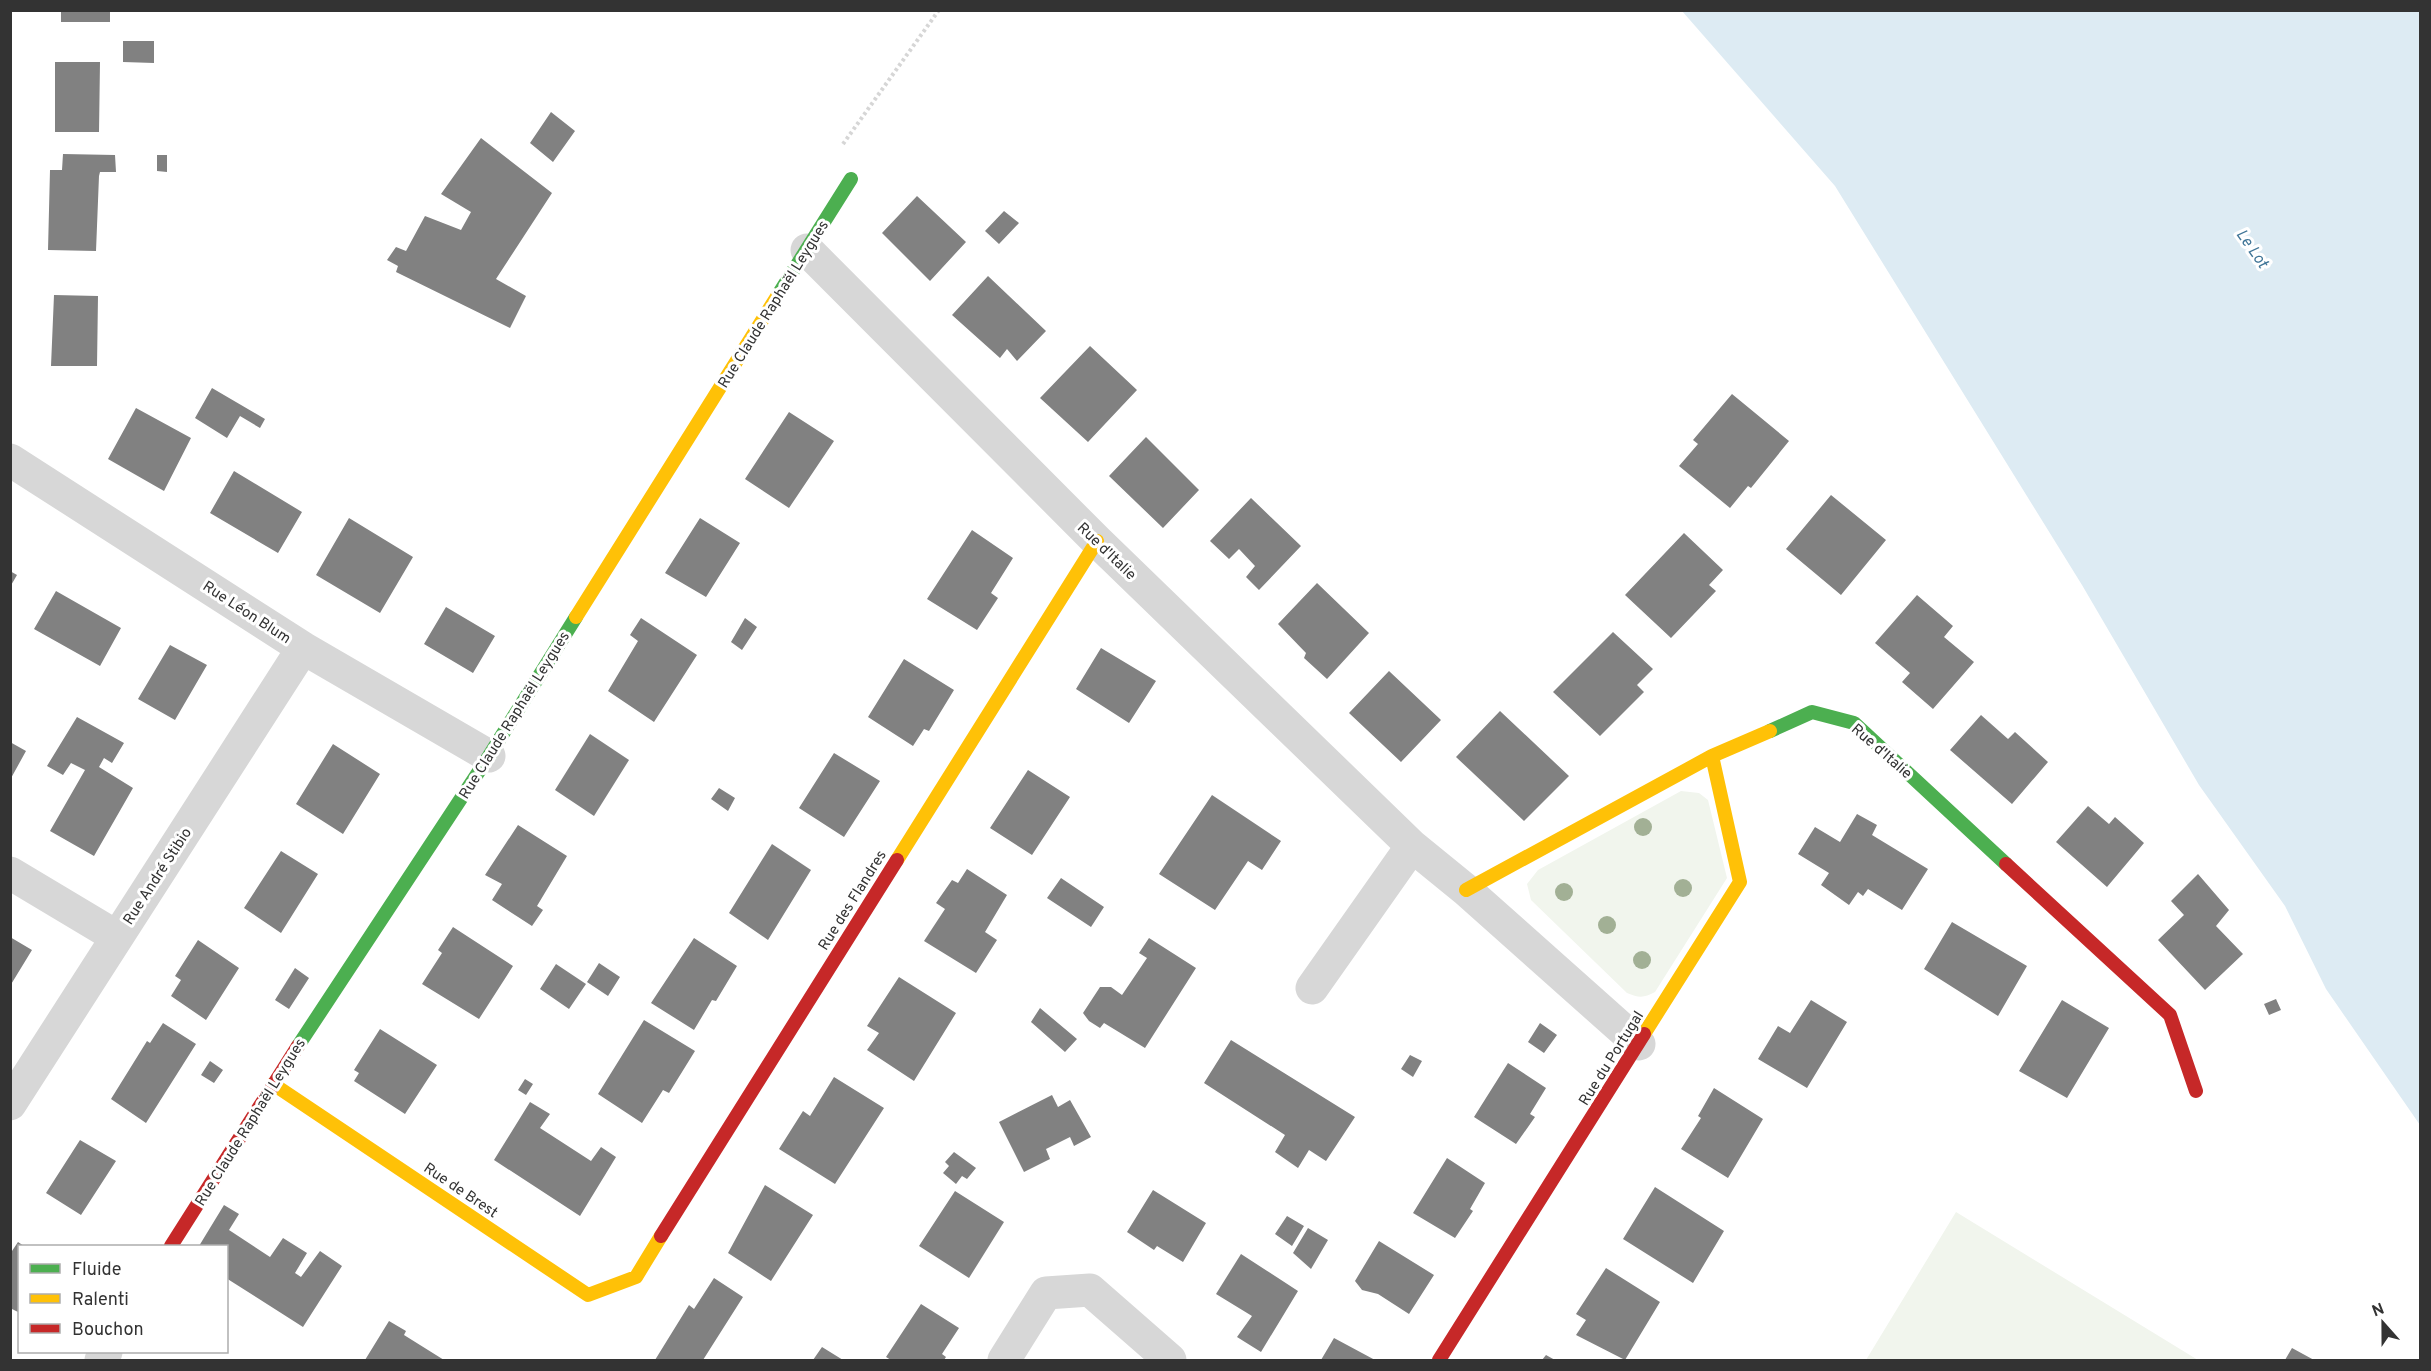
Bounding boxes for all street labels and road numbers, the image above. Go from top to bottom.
street label: Rue Claude Raphaël Leygues [715,217,834,392]
street label: Rue d'Italie [1072,519,1139,585]
street label: Rue Léon Blum [198,578,294,649]
street label: Rue Claude Raphaël Leygues [456,628,575,803]
street label: Rue d'Italie [1847,720,1915,784]
street label: Rue André Stibio [120,825,197,929]
street label: Rue des Flandres [815,847,892,954]
street label: Rue du Portugal [1576,1008,1649,1110]
street label: Rue Claude Raphaël Leygues [192,1035,311,1210]
street label: Rue de Brest [419,1159,501,1223]

